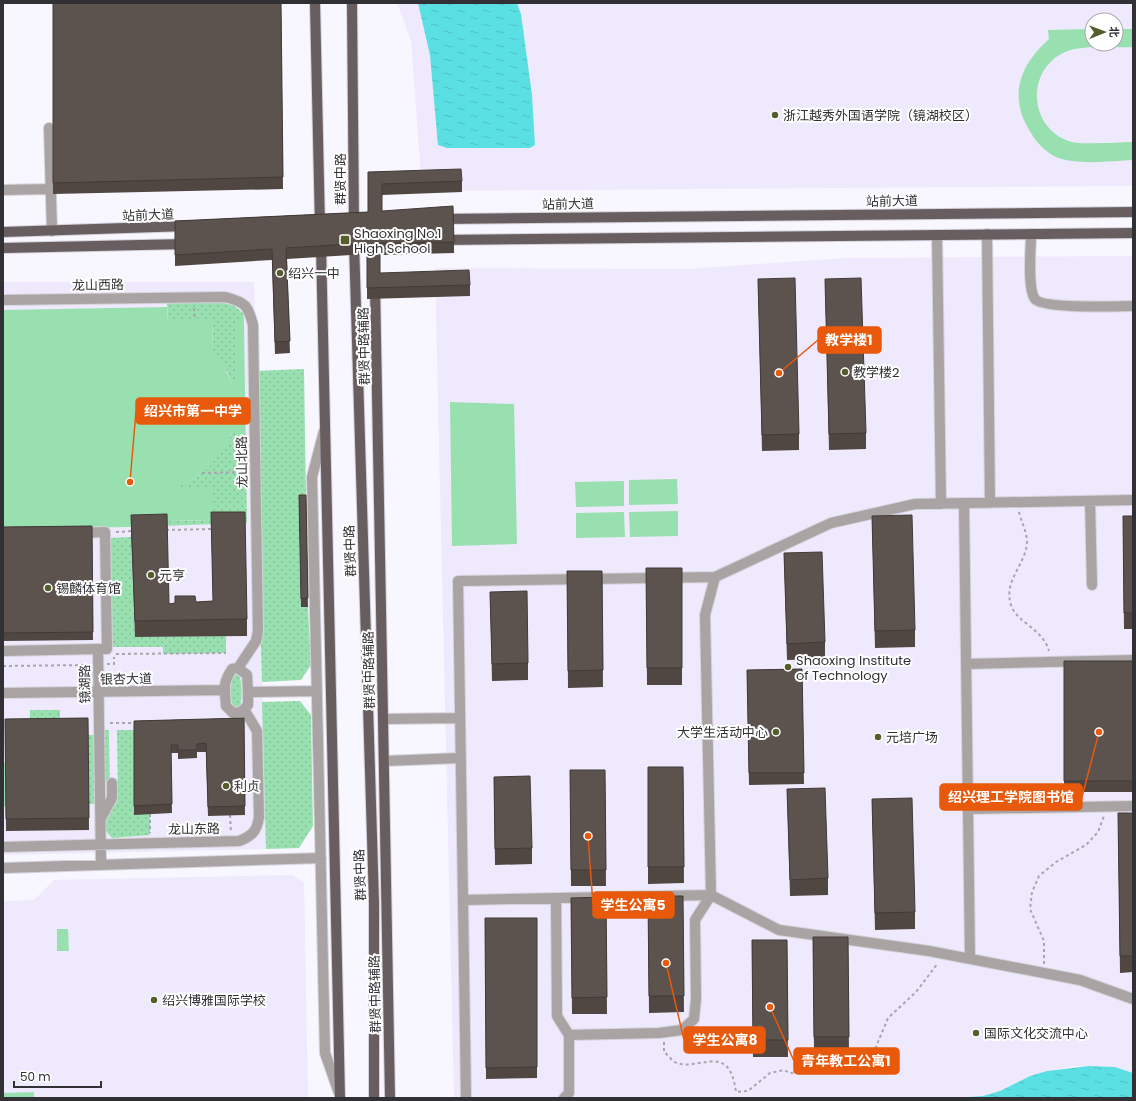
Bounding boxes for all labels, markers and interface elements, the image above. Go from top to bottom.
north arrow [1084,12,1124,52]
text: 北 [1106,26,1122,37]
place label: 浙江越秀外国语学院（镜湖校区） [783,106,978,125]
marker: 浙江越秀外国语学院（镜湖校区） [770,110,780,120]
street label: 群贤中路 [331,153,350,205]
street label: 站前大道 [866,191,918,211]
street label: 站前大道 [542,194,594,214]
street label: 站前大道 [122,205,174,225]
place label: Shaoxing No.1 High School [354,224,441,258]
marker: Shaoxing No.1 High School [339,234,351,246]
place label: 绍兴一中 [288,264,340,283]
marker: 绍兴一中 [275,268,285,278]
street label: 龙山西路 [72,275,124,295]
street label: 群贤中路辅路 [354,307,374,385]
callout: 教学楼1 [818,327,881,353]
text: 教学楼1 [825,330,873,350]
place label: 教学楼2 [853,363,899,382]
marker: 教学楼2 [840,367,850,377]
callout: 绍兴市第一中学 [136,398,250,424]
text: 绍兴市第一中学 [144,401,242,421]
street label: 龙山北路 [232,436,252,488]
street label: 群贤中路 [340,525,360,577]
place label: 元亨 [159,566,185,585]
marker: 元亨 [146,570,156,580]
place label: 锡麟体育馆 [56,579,121,598]
marker: 锡麟体育馆 [43,583,53,593]
street label: 群贤中路辅路 [359,631,379,709]
place label: Shaoxing Institute of Technology [796,651,911,685]
marker: Shaoxing Institute of Technology [783,662,793,672]
street label: 镜湖路 [75,664,95,704]
street label: 银杏大道 [100,669,152,689]
place label: 大学生活动中心 [677,723,768,742]
marker: 大学生活动中心 [771,727,781,737]
place label: 元培广场 [886,728,938,747]
marker: 元培广场 [873,732,883,742]
place label: 利贞 [234,777,260,796]
marker: 利贞 [221,781,231,791]
callout: 绍兴理工学院图书馆 [940,784,1082,810]
text: 绍兴理工学院图书馆 [948,787,1074,807]
street label: 龙山东路 [168,819,220,839]
street label: 群贤中路 [350,849,370,901]
callout: 学生公寓5 [593,892,674,918]
text: 学生公寓5 [600,895,666,915]
street label: 群贤中路辅路 [365,955,385,1033]
place label: 绍兴博雅国际学校 [162,991,266,1010]
marker: 绍兴博雅国际学校 [149,995,159,1005]
place label: 国际文化交流中心 [984,1024,1088,1043]
callout: 学生公寓8 [684,1027,765,1053]
marker: 国际文化交流中心 [971,1028,981,1038]
text: 学生公寓8 [692,1030,758,1050]
callout: 青年教工公寓1 [794,1048,899,1074]
text: 青年教工公寓1 [801,1051,891,1071]
scale bar [14,1063,101,1089]
text: 50 m [20,1068,51,1085]

